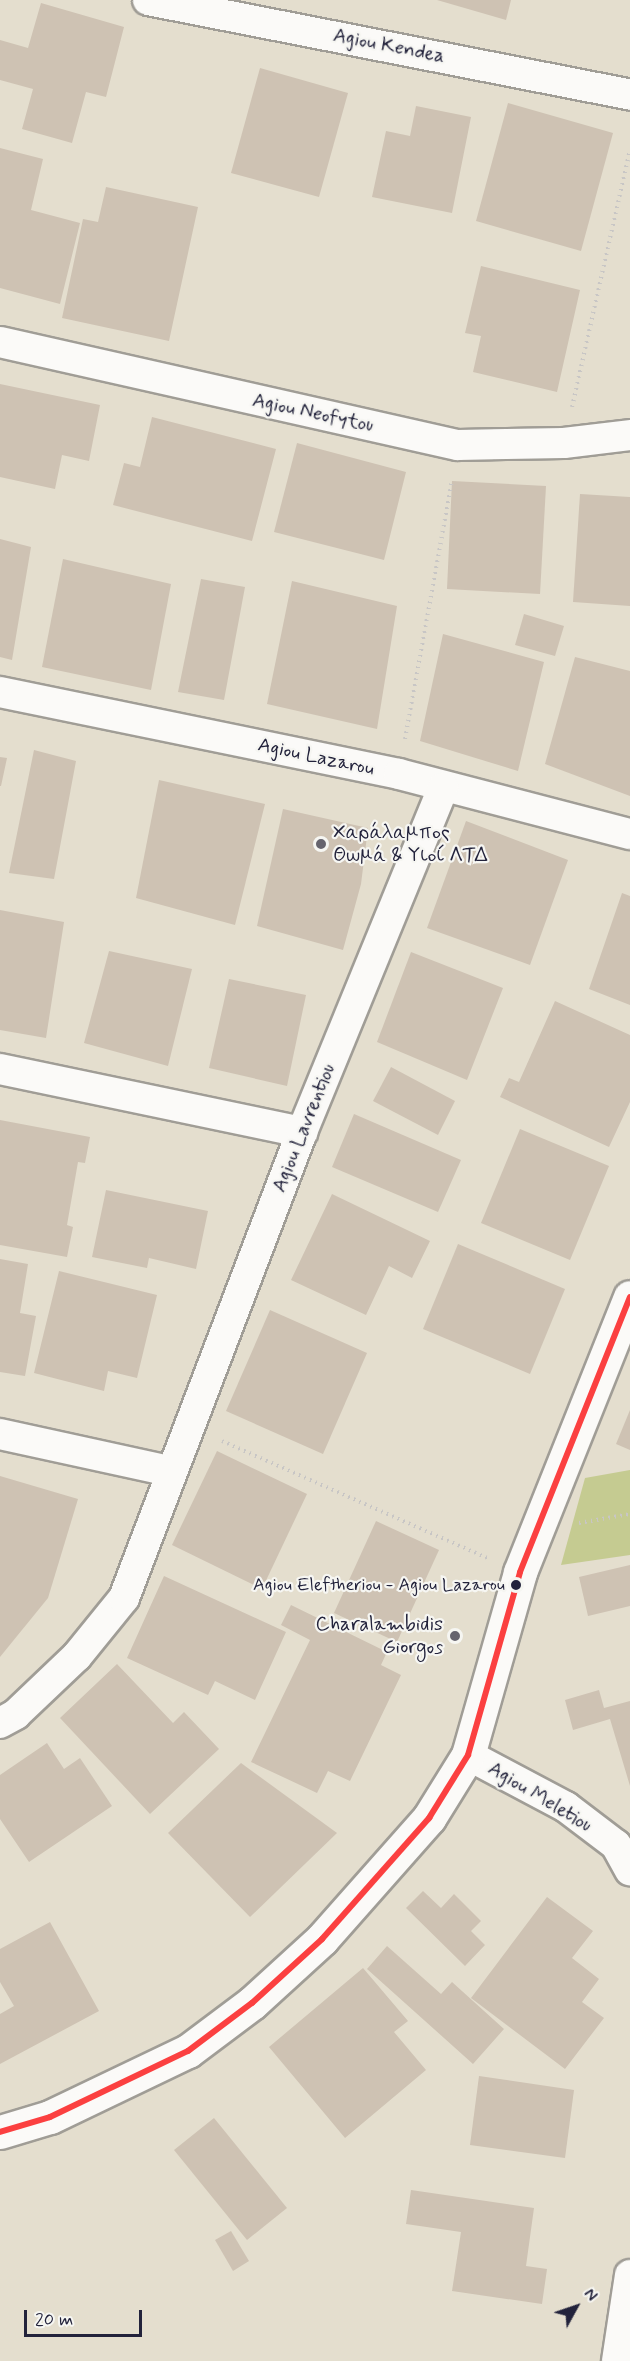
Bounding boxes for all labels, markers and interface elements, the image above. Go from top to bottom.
street label: Agiou Kendea [330,23,448,69]
street label: Agiou Neofytou [249,388,377,438]
street label: Agiou Lazarou [256,733,376,781]
place label: Χαράλαμπος Θωμά & Υιοί ΛΤΔ [333,820,488,867]
marker: Χαράλαμπος Θωμά & Υιοί ΛΤΔ [314,837,328,851]
street label: Agiou Lavrentiou [267,1060,341,1196]
place label: Agiou Eleftheriou - Agiou Lazarou [257,1574,505,1596]
marker: Agiou Eleftheriou - Agiou Lazarou [510,1579,522,1591]
place label: Charalambidis Giorgos [315,1612,443,1659]
marker: Charalambidis Giorgos [448,1629,462,1643]
street label: Agiou Meletiou [483,1756,597,1838]
north arrow [546,2277,606,2337]
text: N [579,2284,602,2306]
scale bar [27,2298,146,2336]
text: 20 m [35,2308,73,2332]

